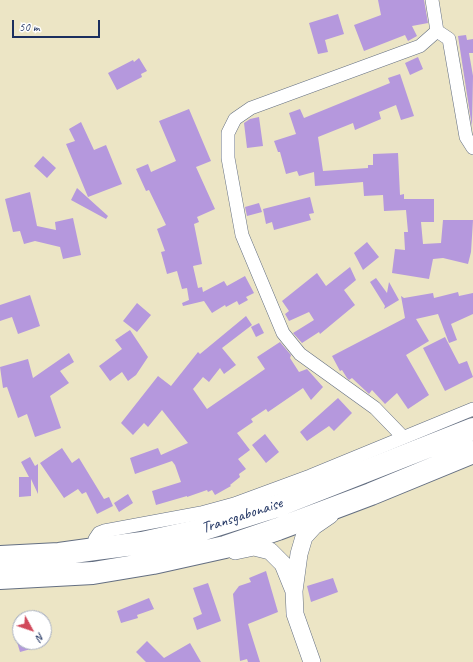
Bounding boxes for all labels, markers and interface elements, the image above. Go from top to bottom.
scale bar [14,12,102,38]
text: 50 m [19,19,39,35]
street label: Transgabonaise [199,494,285,538]
north arrow [12,610,52,650]
text: N [33,630,48,644]

